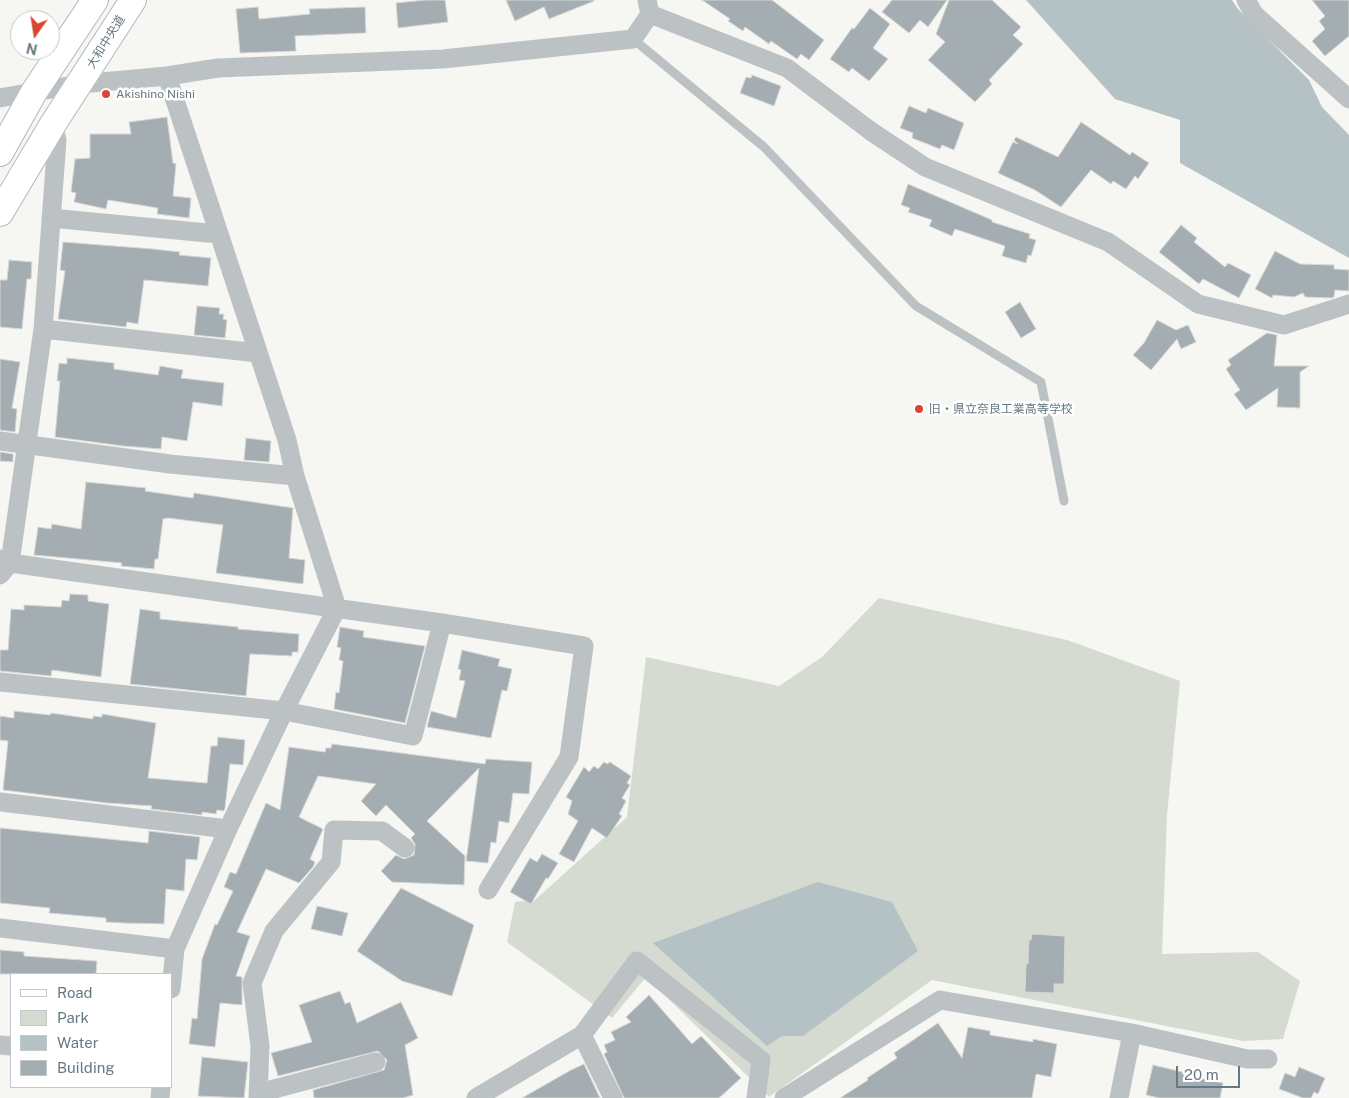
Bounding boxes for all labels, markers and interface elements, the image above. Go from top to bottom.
north arrow [10,10,60,60]
street label: 大和中央道 [84,13,128,71]
text: N [25,40,39,58]
place label: Akishino Nishi [116,87,195,101]
marker: Akishino Nishi [100,88,112,100]
place label: 旧・県立奈良工業高等学校 [929,402,1073,416]
marker: 旧・県立奈良工業高等学校 [913,403,925,415]
legend [10,973,172,1088]
text: Road [57,984,93,1001]
text: Park [57,1009,89,1026]
text: Water [57,1034,99,1051]
scale bar [1179,1056,1243,1088]
text: Building [57,1059,115,1076]
text: 20 m [1184,1066,1219,1083]

